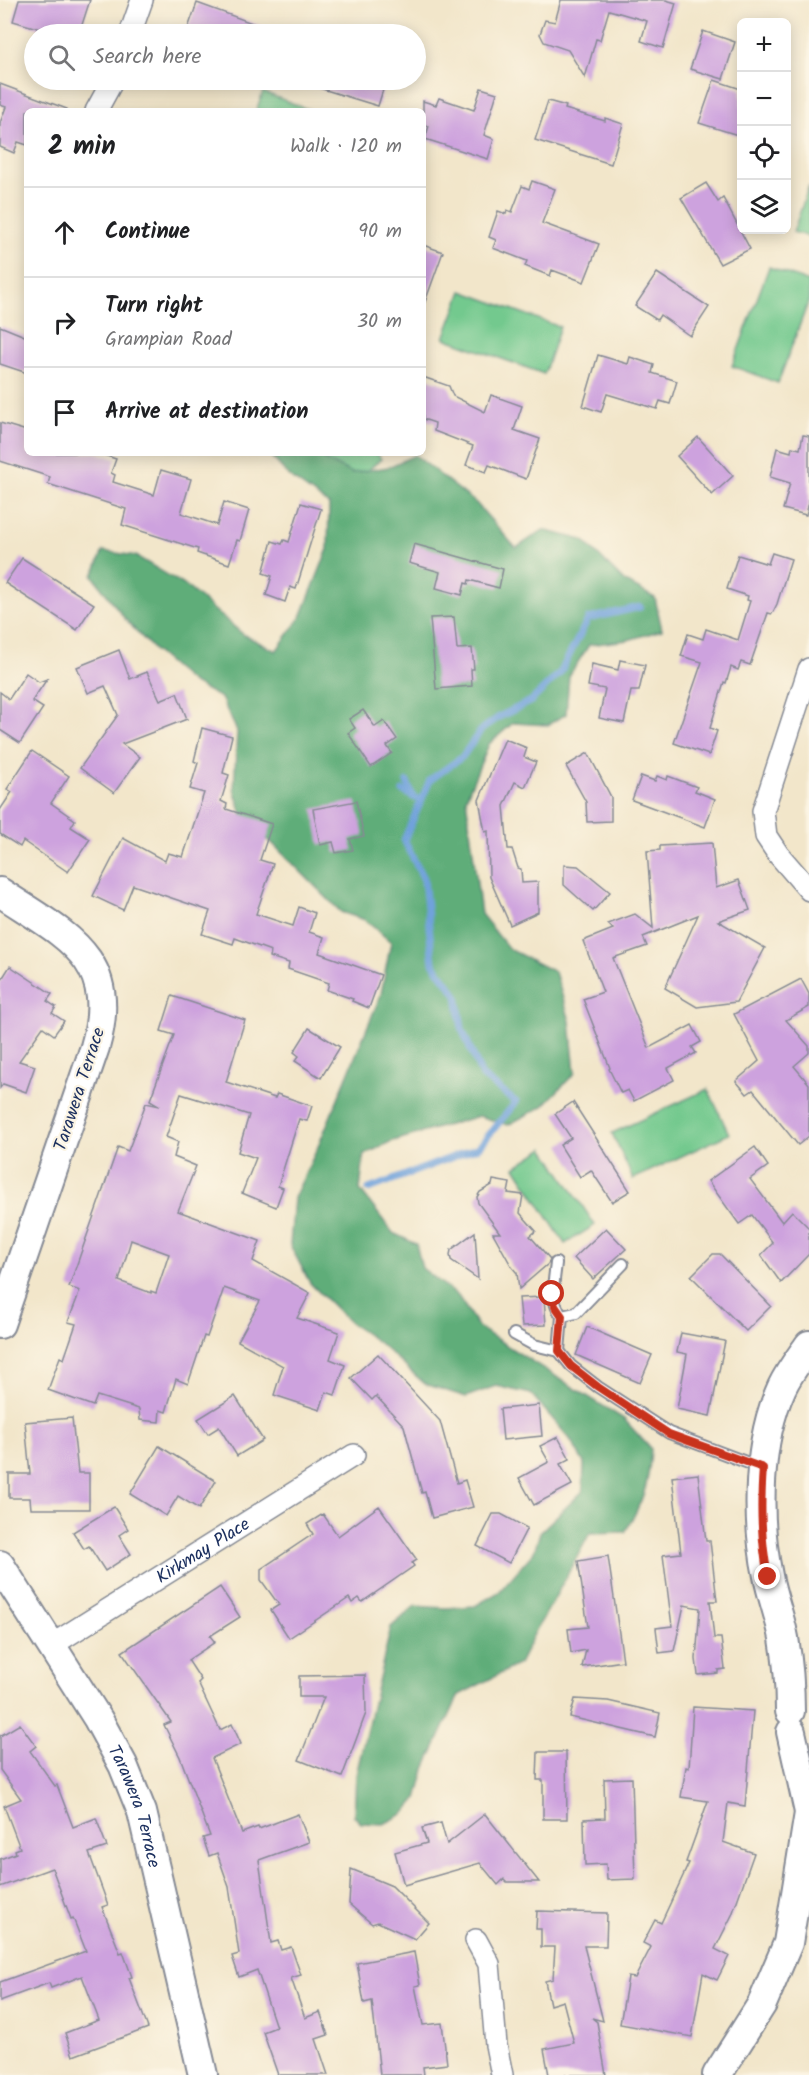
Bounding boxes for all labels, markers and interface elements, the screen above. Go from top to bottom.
map controls [737,18,791,234]
button: + [737,18,791,72]
search box [24,24,426,90]
text: Search here [93,40,201,75]
icon: search [45,41,78,74]
button: − [737,72,791,126]
text: 2 min [48,126,116,168]
button: locate [737,126,791,180]
text: Walk · 120 m [290,131,402,163]
button: layers [737,180,791,234]
text: Continue [105,215,190,250]
icon: ahead [48,216,81,249]
text: 90 m [358,216,402,248]
text: Turn right [105,289,203,324]
icon: right [48,306,81,339]
text: 30 m [357,306,402,338]
text: Grampian Road [105,324,232,356]
text: Arrive at destination [105,395,308,430]
icon: arrive [48,396,81,429]
street label: Tarawera Terrace [47,1024,114,1155]
route start [538,1280,564,1306]
street label: Kirkmay Place [151,1511,256,1592]
route end [754,1563,780,1589]
street label: Tarawera Terrace [99,1740,167,1871]

